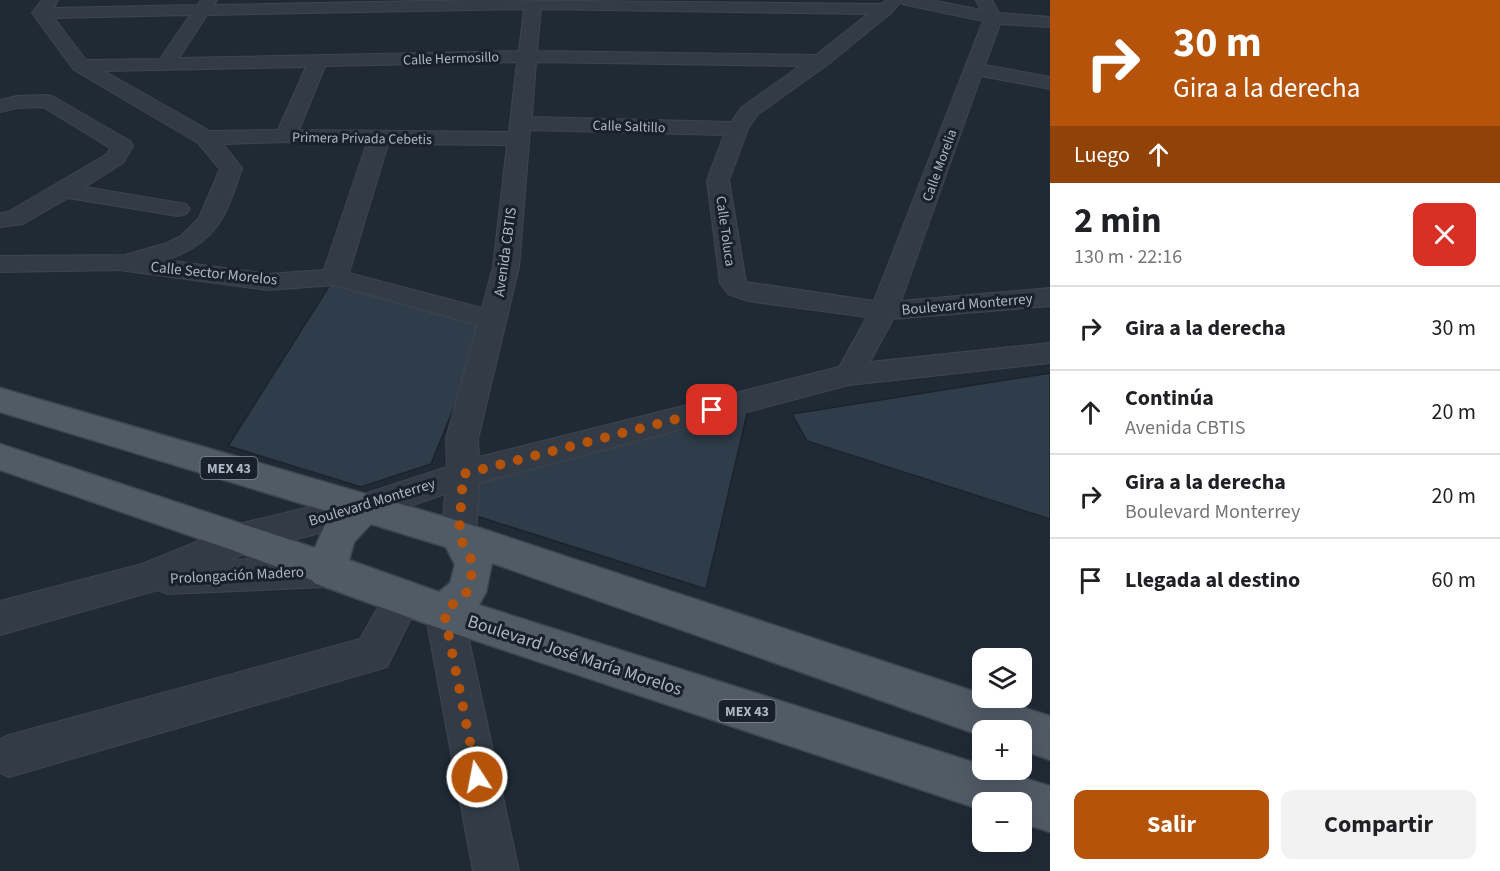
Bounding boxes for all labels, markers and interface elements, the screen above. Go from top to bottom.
text: 30 m [1173,13,1262,73]
icon: right [1074,24,1152,102]
street label: Calle Hermosillo [403,47,499,71]
text: Gira a la derecha [1173,69,1360,108]
street label: Calle Saltillo [592,116,666,138]
street label: Calle Morelia [918,126,962,204]
street label: Primera Privada Cebetis [292,128,432,150]
icon: ahead [1142,138,1175,171]
text: Luego [1074,139,1130,171]
street label: Calle Toluca [710,195,740,267]
text: 2 min [1074,195,1162,246]
button: close [1413,203,1476,266]
street label: Avenida CBTIS [489,206,522,298]
text: 130 m · 22:16 [1074,243,1182,271]
street label: Calle Sector Morelos [150,256,278,291]
street label: Boulevard Monterrey [901,288,1033,321]
icon: right [1074,312,1107,345]
text: Gira a la derecha [1125,312,1286,344]
text: 30 m [1431,312,1476,344]
text: Continúa [1125,382,1214,414]
pin [686,384,737,435]
icon: arrive [695,393,728,426]
icon: ahead [1074,396,1107,429]
text: 20 m [1431,396,1476,428]
text: Avenida CBTIS [1125,414,1245,442]
road number: MEX 43 [200,457,258,479]
text: Gira a la derecha [1125,466,1286,498]
street label: Boulevard Monterrey [306,473,438,532]
icon: right [1074,480,1107,513]
text: 20 m [1431,480,1476,512]
text: Boulevard Monterrey [1125,498,1300,526]
street label: Prolongación Madero [170,562,304,589]
icon: arrive [1074,564,1107,597]
text: Llegada al destino [1125,564,1300,596]
text: 60 m [1431,564,1476,596]
street label: Boulevard José María Morelos [464,609,685,702]
map controls [972,648,1032,852]
button: layers [972,648,1032,708]
road number: MEX 43 [718,700,776,722]
button: + [972,720,1032,780]
position arrow [445,745,509,809]
button: Salir [1074,790,1269,859]
button: Compartir [1281,790,1476,859]
button: − [972,792,1032,852]

